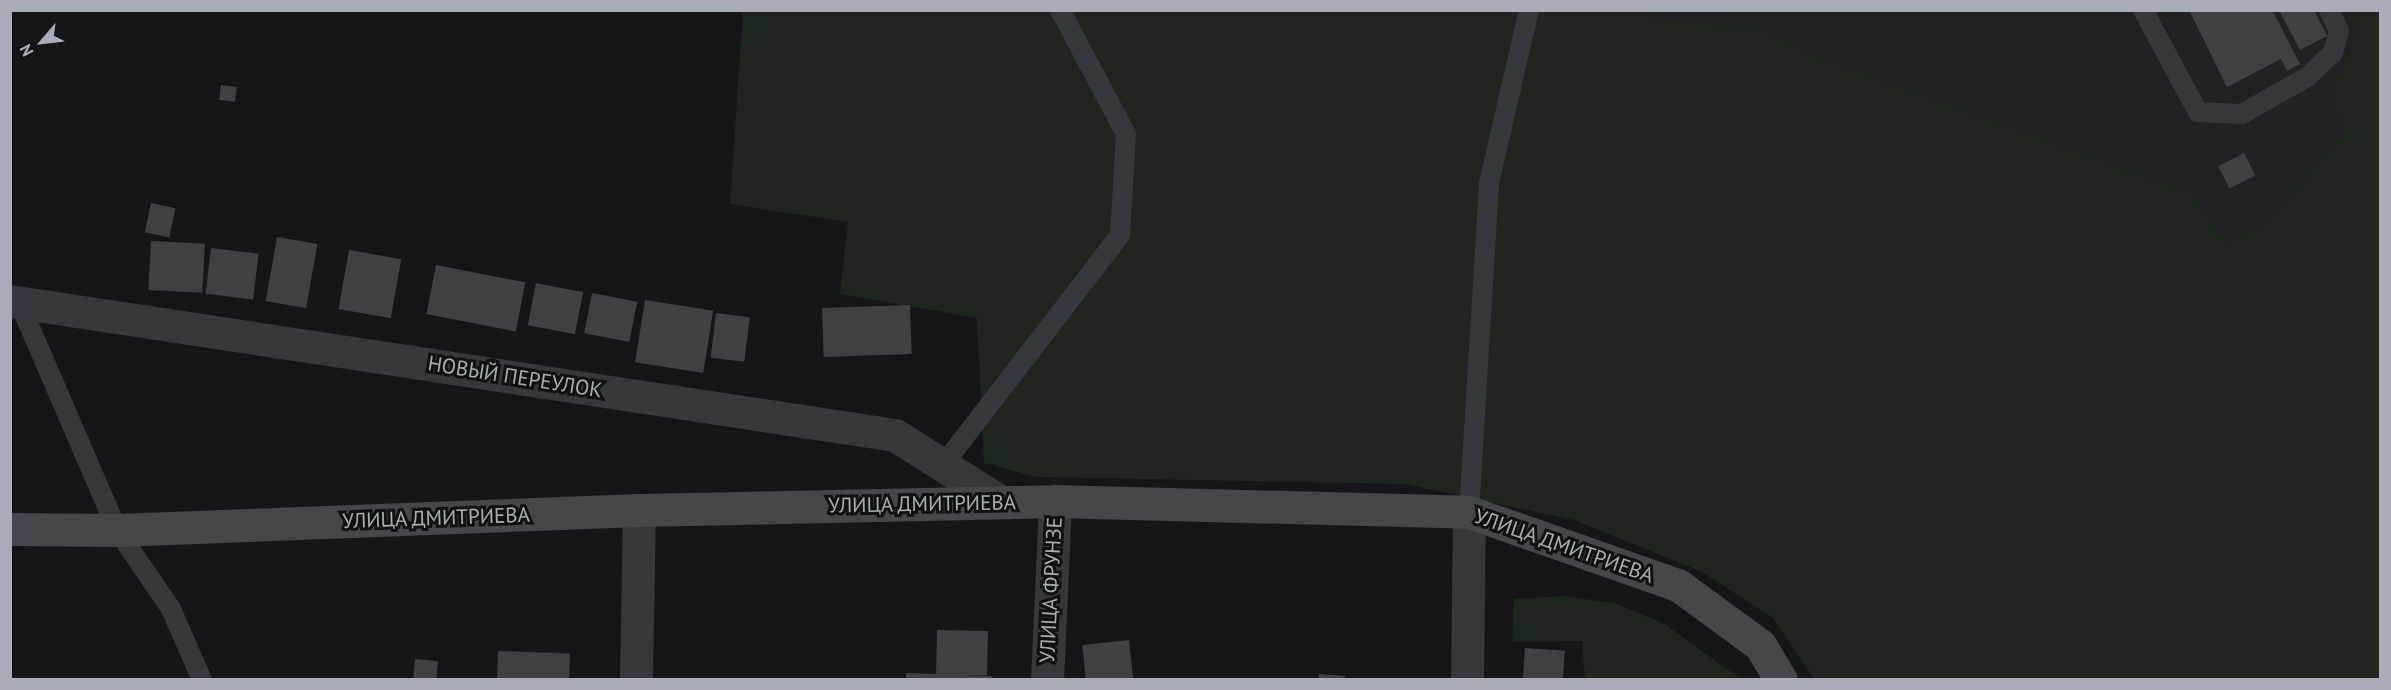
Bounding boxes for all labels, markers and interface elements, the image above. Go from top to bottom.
north arrow [12,12,72,72]
text: N [15,41,37,60]
street label: НОВЫЙ ПЕРЕУЛОК [426,351,604,403]
street label: УЛИЦА ДМИТРИЕВА [827,490,1017,518]
street label: УЛИЦА ДМИТРИЕВА [341,502,531,534]
street label: УЛИЦА ДМИТРИЕВА [1470,503,1658,589]
street label: УЛИЦА ФРУНЗЕ [1035,516,1067,664]

